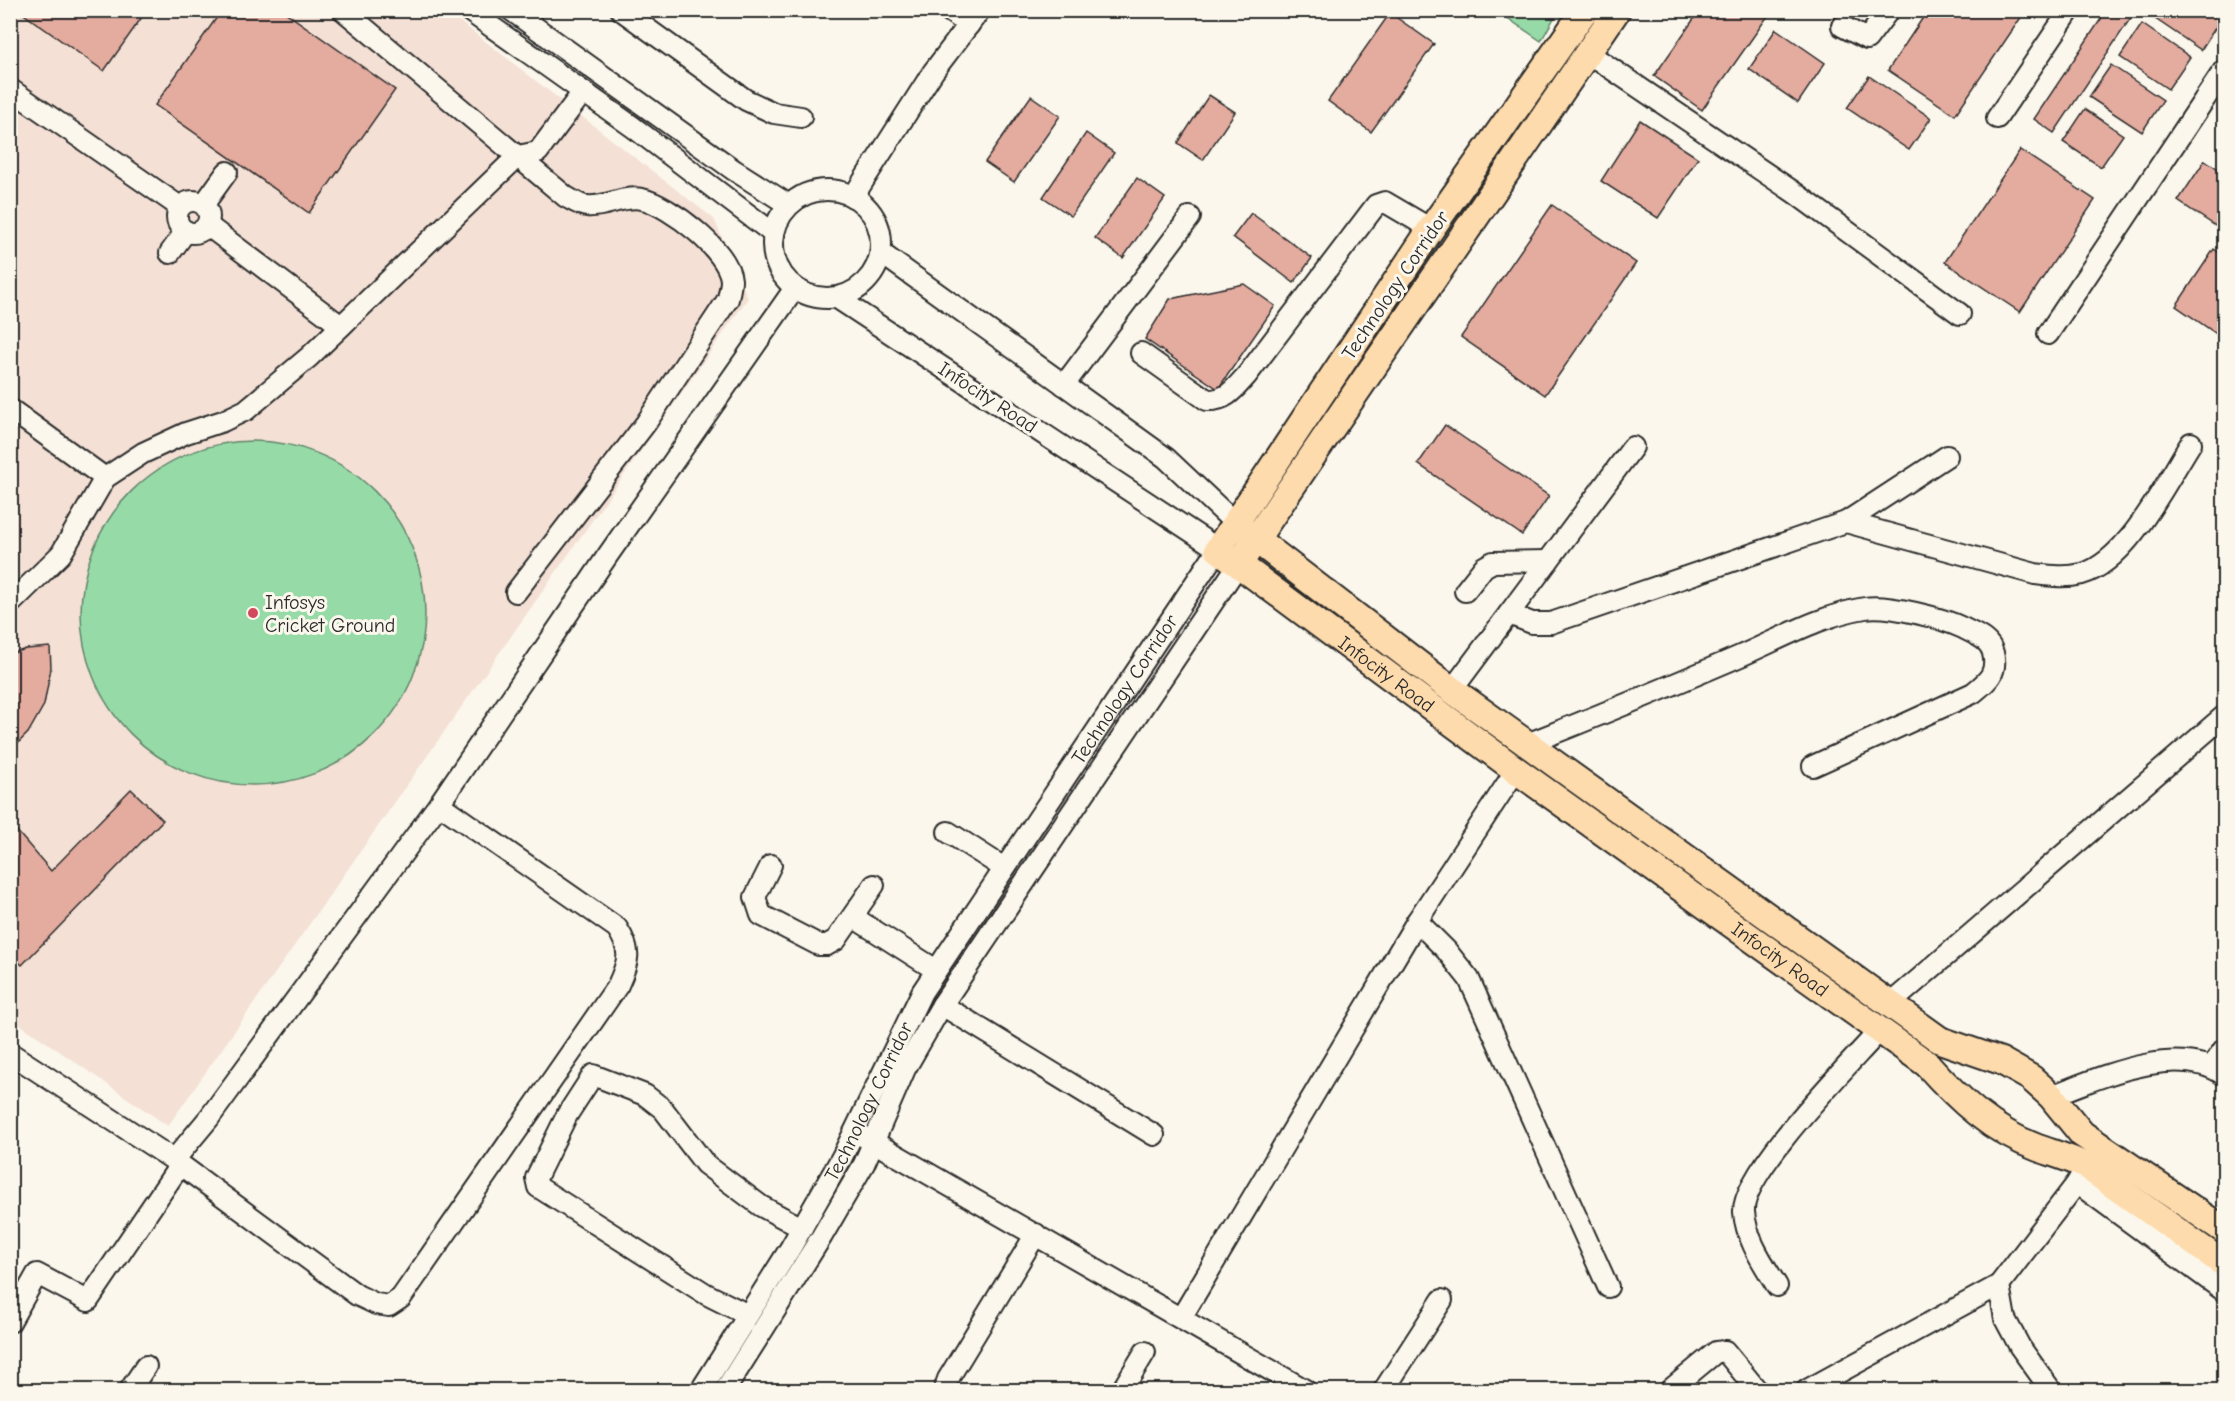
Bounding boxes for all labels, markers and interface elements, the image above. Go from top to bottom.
street label: Technology Corridor [1337,206,1454,364]
street label: Infocity Road [934,357,1042,438]
place label: Infosys Cricket Ground [265,591,395,637]
marker: Infosys Cricket Ground [246,606,260,620]
street label: Technology Corridor [1067,610,1183,768]
street label: Infocity Road [1334,631,1439,717]
street label: Infocity Road [1727,917,1833,1002]
street label: Technology Corridor [820,1018,918,1185]

